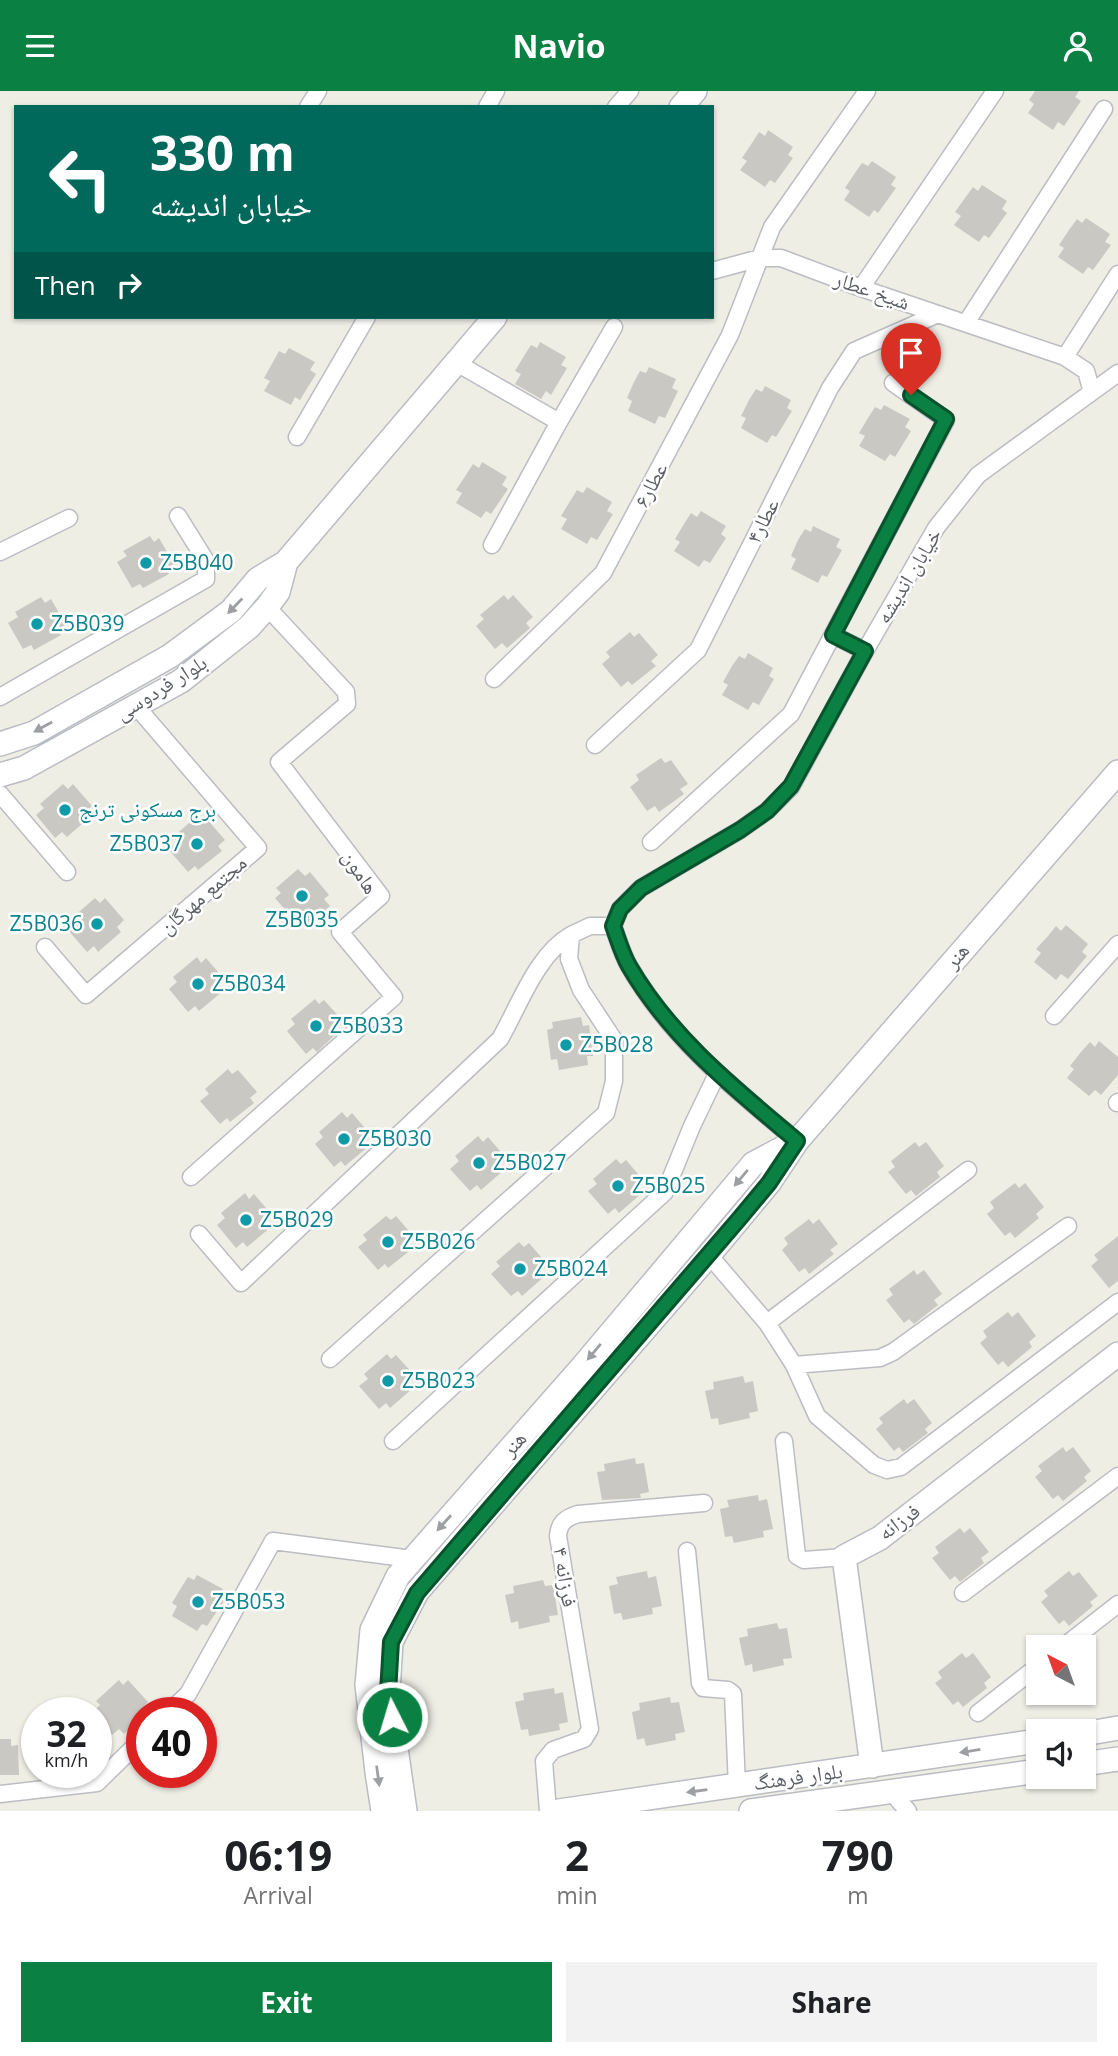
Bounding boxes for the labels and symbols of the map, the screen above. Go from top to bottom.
street label: شیخ عطار [830,264,914,316]
pin [881,323,941,395]
street label: عطار۶ [627,457,674,512]
street label: عطار۴ [739,493,785,548]
street label: خیابان اندیشه [869,523,948,628]
place label: Z5B040 [160,548,234,576]
marker: Z5B040 [138,555,154,571]
one-way arrow [226,597,243,614]
place label: Z5B039 [51,609,125,637]
marker: Z5B039 [29,616,45,632]
street label: بلوار فردوسی [109,648,212,726]
one-way arrow [34,721,53,733]
place label: برج مسکونی ترنج [79,795,216,823]
marker: برج مسکونی ترنج [57,802,73,818]
place label: Z5B037 [109,829,183,857]
marker: Z5B037 [189,836,205,852]
street label: هامون [336,844,386,899]
street label: مجتمع مهرگان [153,848,252,940]
marker: Z5B035 [294,888,310,904]
place label: Z5B035 [265,905,339,933]
place label: Z5B036 [9,909,83,937]
marker: Z5B036 [89,916,105,932]
street label: هنر [937,937,975,975]
place label: Z5B034 [212,969,286,997]
marker: Z5B034 [190,976,206,992]
place label: Z5B033 [330,1011,404,1039]
marker: Z5B033 [308,1018,324,1034]
place label: Z5B028 [580,1030,654,1058]
marker: Z5B028 [558,1037,574,1053]
place label: Z5B030 [358,1124,432,1152]
marker: Z5B030 [336,1131,352,1147]
place label: Z5B027 [493,1148,567,1176]
marker: Z5B027 [471,1155,487,1171]
one-way arrow [734,1170,749,1187]
place label: Z5B025 [632,1171,706,1199]
marker: Z5B025 [610,1178,626,1194]
place label: Z5B029 [260,1205,334,1233]
marker: Z5B029 [238,1212,254,1228]
place label: Z5B026 [402,1227,476,1255]
marker: Z5B026 [380,1234,396,1250]
place label: Z5B024 [534,1254,608,1282]
marker: Z5B024 [512,1261,528,1277]
one-way arrow [587,1344,602,1361]
place label: Z5B023 [402,1366,476,1394]
marker: Z5B023 [380,1373,396,1389]
street label: هنر [494,1425,532,1463]
street label: فرزانه [872,1496,925,1546]
one-way arrow [436,1514,452,1532]
street label: فرزانه ۴ [547,1545,585,1609]
place label: Z5B053 [212,1587,286,1615]
marker: Z5B053 [190,1594,206,1610]
north arrow [1026,1635,1096,1705]
position arrow [355,1680,429,1754]
speed limit sign: 40 [126,1697,217,1788]
one-way arrow [959,1746,981,1757]
street label: بلوار فرهنگ [751,1756,844,1796]
one-way arrow [372,1765,383,1787]
one-way arrow [686,1786,708,1797]

